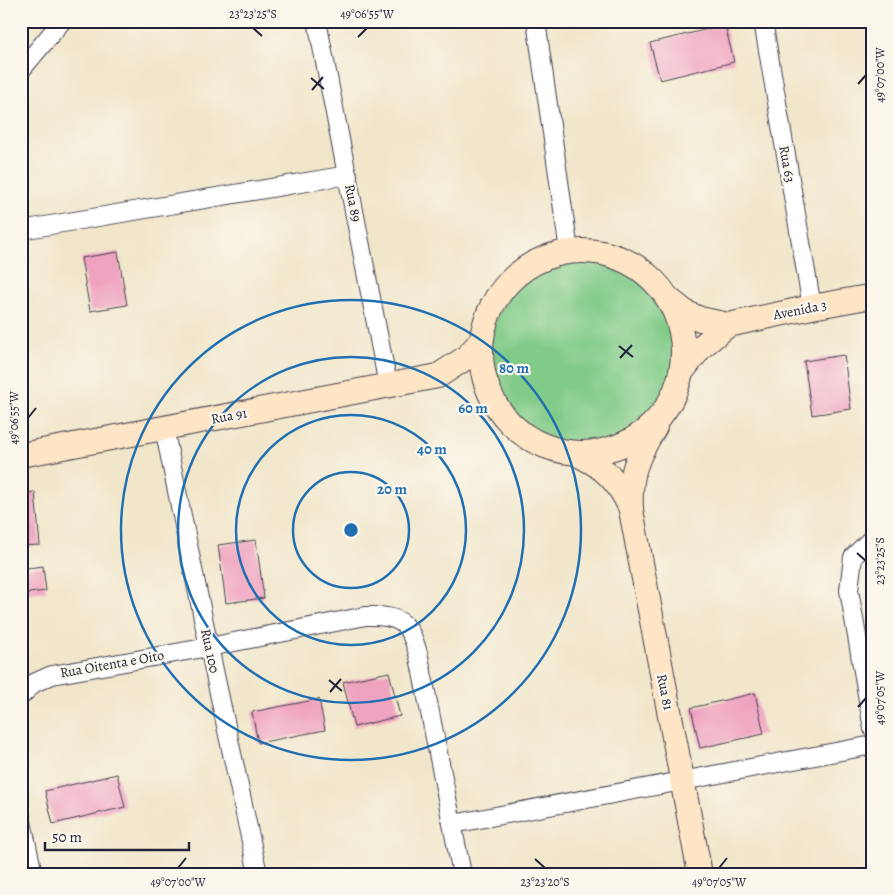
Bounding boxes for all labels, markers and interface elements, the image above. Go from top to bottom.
text: 23°23'25"S [229,6,277,22]
text: 49°06'55"W [340,6,395,22]
text: 49°07'00"W [872,46,888,103]
street label: Rua 63 [774,144,800,184]
street label: Rua 89 [340,182,366,224]
street label: Avenida 3 [770,295,829,325]
text: 80 m [499,358,529,378]
text: 49°06'55"W [6,390,22,445]
text: 60 m [458,398,488,418]
street label: Rua 91 [209,403,249,429]
text: 40 m [417,439,447,459]
text: 20 m [377,479,407,499]
centre of rings [342,521,360,539]
text: 23°23'25"S [872,537,888,585]
street label: Rua 100 [196,627,224,675]
street label: Rua Oitenta e Oito [58,645,166,683]
text: 49°07'05"W [872,670,888,725]
street label: Rua 81 [652,672,678,712]
scale bar [45,820,189,852]
text: 50 m [52,827,82,847]
text: 49°07'00"W [150,874,207,890]
text: 23°23'20"S [520,874,570,890]
text: 49°07'05"W [692,874,747,890]

